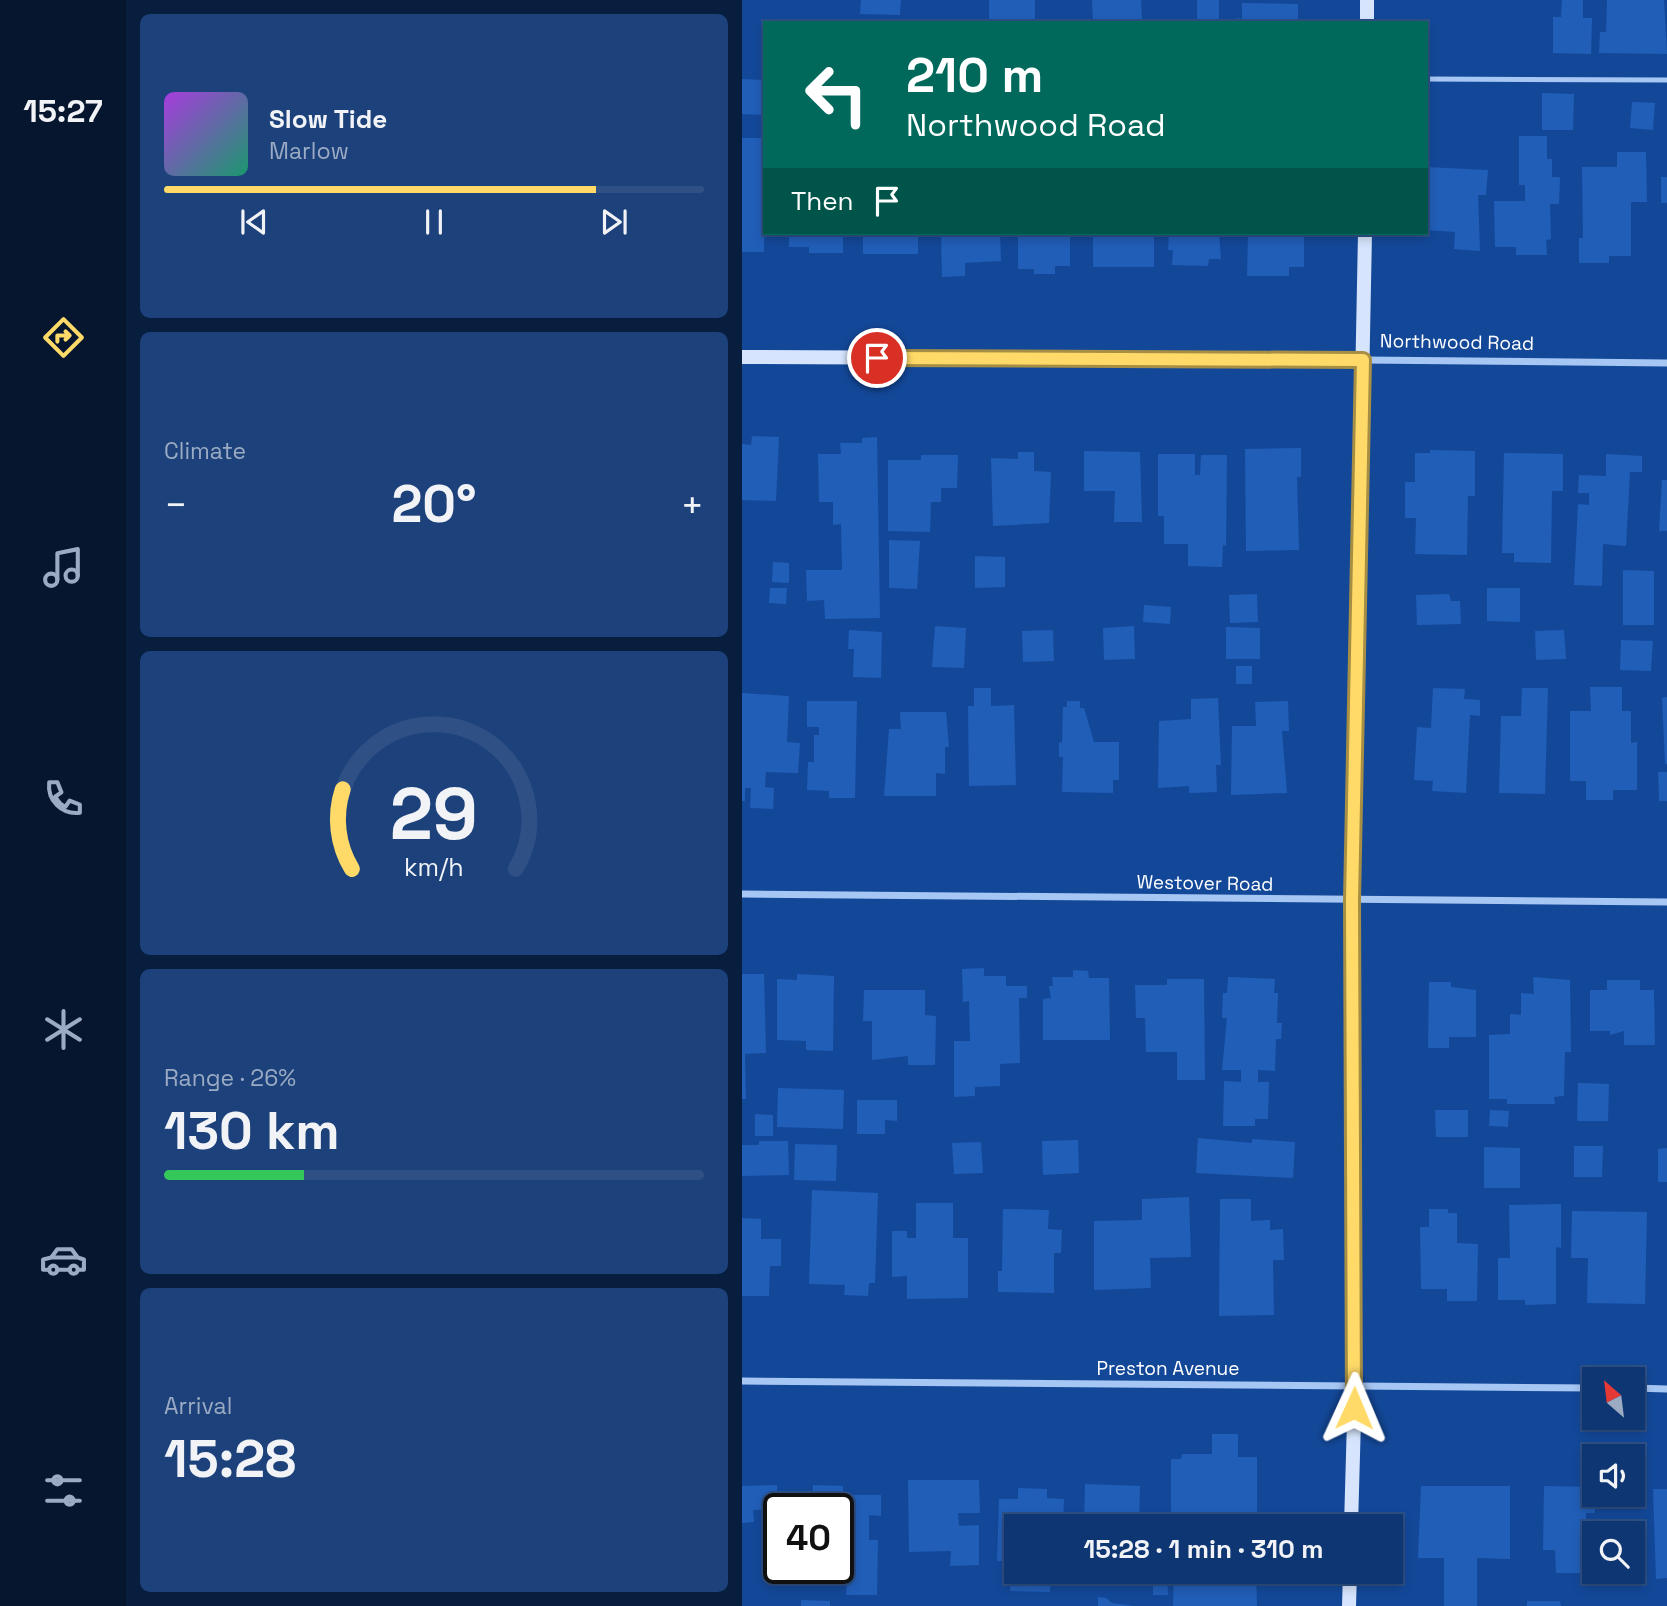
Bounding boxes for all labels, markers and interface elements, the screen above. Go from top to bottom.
text: 210 m [906,44,1043,106]
icon: left [791,49,882,140]
text: 15:27 [23,91,103,131]
text: Slow Tide [269,102,387,136]
text: Northwood Road [906,105,1166,145]
text: Marlow [269,136,349,166]
icon: arrive [868,182,906,220]
text: Then [791,184,854,218]
icon: previous [235,203,273,241]
icon: pause [415,203,453,241]
icon: next [595,203,633,241]
icon: directions [39,313,88,362]
pin [847,328,907,388]
street label: Northwood Road [1380,328,1534,356]
icon: arrive [858,339,896,377]
text: Climate [164,436,246,466]
text: 20° [391,471,477,537]
text: − [164,481,188,529]
text: + [680,481,704,529]
icon: music [39,543,88,592]
text: 29 [390,767,478,860]
icon: phone [39,774,88,823]
text: km/h [404,851,464,883]
street label: Westover Road [1136,869,1274,897]
icon: climate [39,1005,88,1054]
text: Range · 26% [164,1063,296,1093]
text: 130 km [164,1098,340,1164]
icon: car [39,1235,88,1284]
street label: Preston Avenue [1097,1356,1239,1381]
north arrow [1582,1367,1645,1430]
map controls [1582,1367,1645,1584]
position arrow [1317,1371,1391,1445]
text: Arrival [164,1391,232,1421]
text: 15:28 [164,1426,296,1492]
button: sound [1582,1444,1645,1507]
icon: filters [39,1466,88,1515]
speed limit sign: 40 [763,1493,854,1584]
button: search [1582,1521,1645,1584]
text: 15:28 · 1 min · 310 m [1083,1532,1324,1566]

